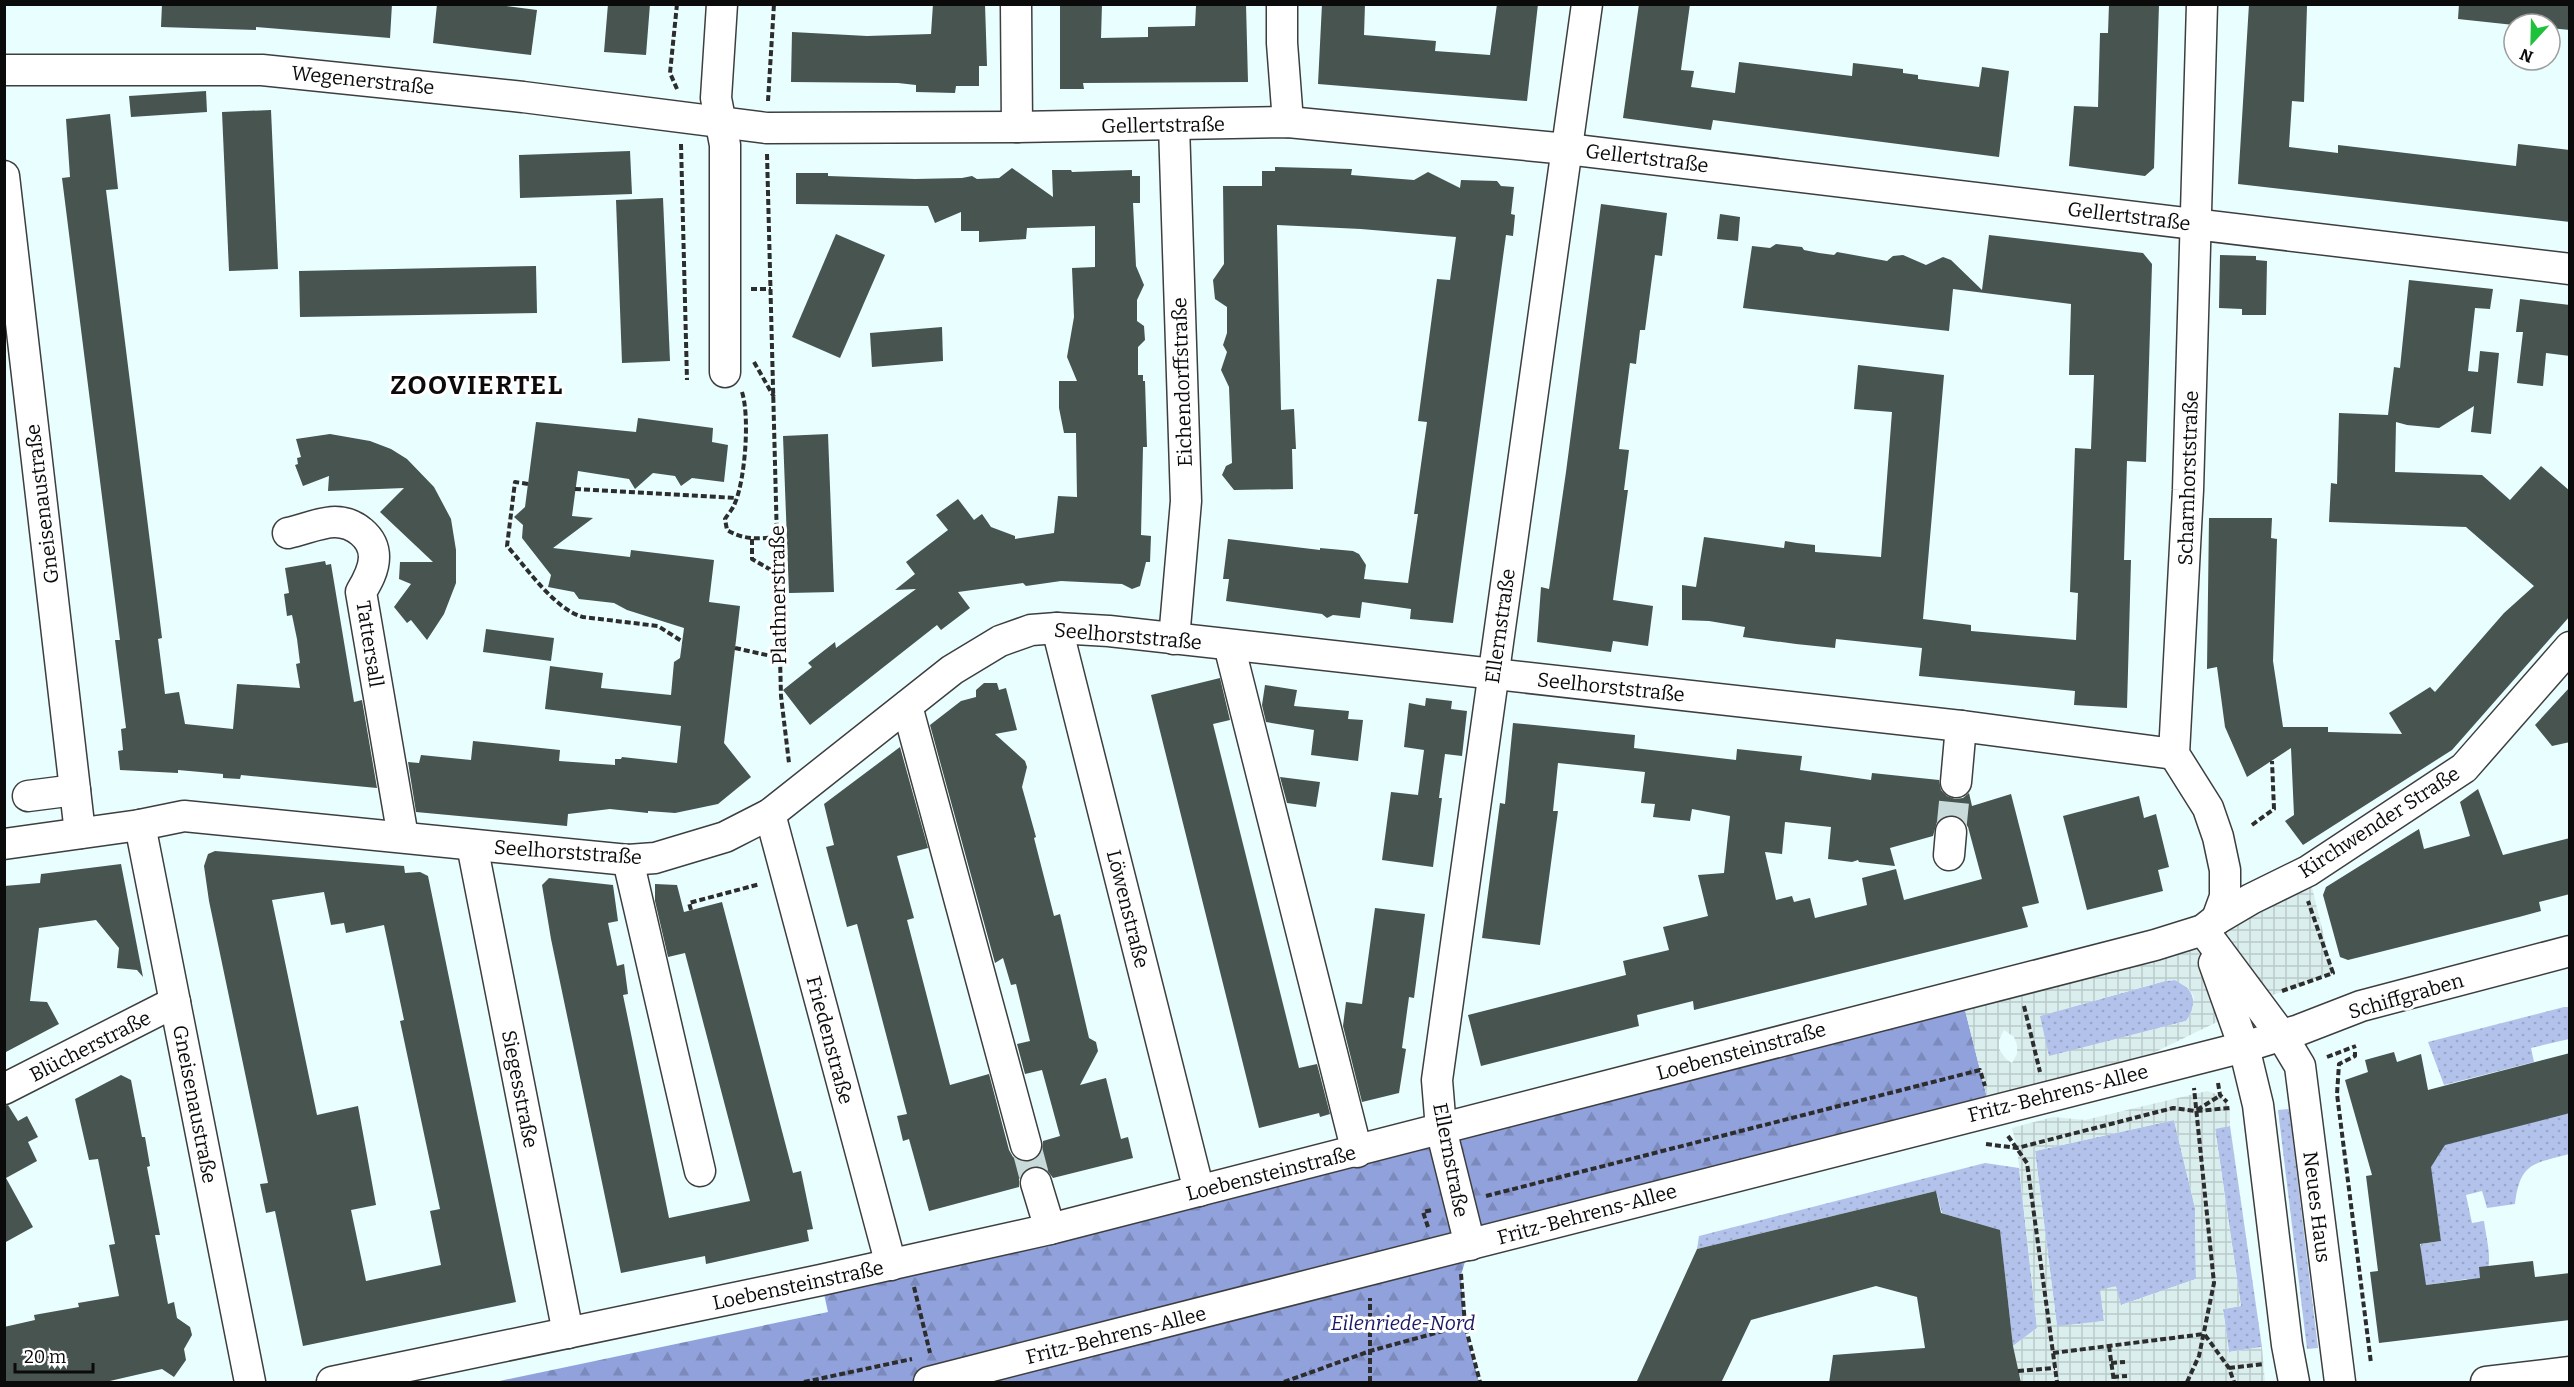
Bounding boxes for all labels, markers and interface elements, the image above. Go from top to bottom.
north arrow [2502,12,2562,72]
text: N [2517,44,2536,67]
street label: Wegenerstraße [290,61,436,99]
street label: Gellertstraße [1101,112,1225,138]
street label: Gellertstraße [1584,139,1710,177]
street label: Gellertstraße [2066,197,2192,235]
street label: Eichendorffstraße [1167,297,1197,467]
district label: ZOOVIERTEL [390,370,564,401]
street label: Scharnhorststraße [2173,390,2203,566]
street label: Gneisenaustraße [20,423,64,585]
street label: Plathnerstraße [765,525,791,665]
street label: Ellernstraße [1480,567,1520,685]
street label: Tattersall [351,599,389,689]
street label: Seelhorststraße [1053,618,1203,654]
street label: Seelhorststraße [1536,667,1686,707]
street label: Kirchwender Straße [2294,761,2464,883]
street label: Seelhorststraße [493,835,643,869]
street label: Löwenstraße [1102,847,1154,971]
street label: Schiffgraben [2346,968,2467,1024]
street label: Friedenstraße [801,973,859,1107]
street label: Blücherstraße [26,1005,154,1087]
street label: Loebensteinstraße [1654,1017,1828,1085]
street label: Gneisenaustraße [168,1023,222,1185]
street label: Siegesstraße [497,1028,543,1150]
street label: Fritz-Behrens-Allee [1965,1059,2151,1127]
street label: Ellernstraße [1428,1101,1474,1219]
street label: Loebensteinstraße [1184,1140,1358,1206]
street label: Neues Haus [2298,1150,2336,1264]
street label: Fritz-Behrens-Allee [1495,1178,1679,1250]
street label: Loebensteinstraße [710,1255,886,1315]
street label: Fritz-Behrens-Allee [1023,1301,1209,1369]
park label: Eilenriede-Nord [1331,1311,1476,1335]
scale bar [15,1336,93,1374]
text: 20 m [24,1346,66,1368]

